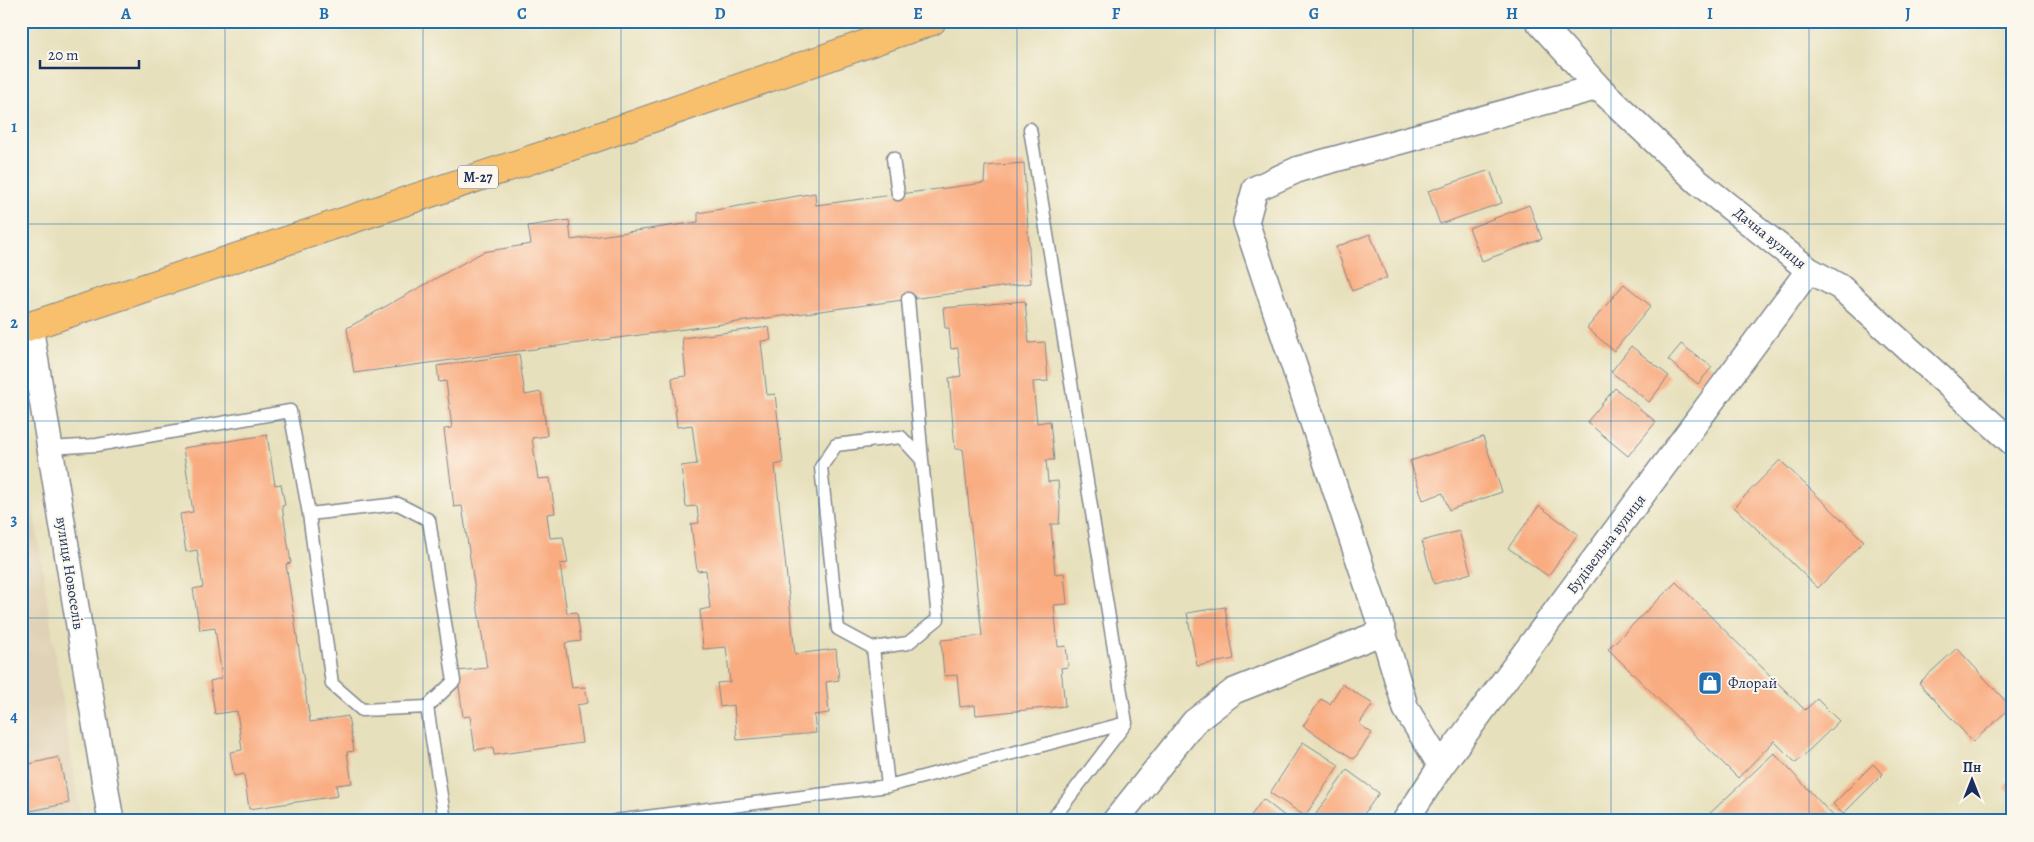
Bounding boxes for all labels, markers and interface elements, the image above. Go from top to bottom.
text: A [120,3,132,25]
text: B [319,3,329,25]
text: C [517,3,527,25]
text: D [714,3,726,25]
text: E [913,3,923,25]
text: F [1112,3,1121,25]
text: G [1309,3,1319,25]
text: H [1506,3,1518,25]
text: I [1707,3,1713,25]
text: J [1905,3,1911,25]
scale bar [40,38,139,70]
text: 20 m [48,45,79,65]
text: 1 [11,116,17,138]
road number: М-27 [458,166,498,188]
street label: Дачна вулиця [1729,203,1811,273]
text: 2 [10,312,18,334]
street label: Будівельна вулиця [1562,490,1650,598]
text: 3 [11,509,18,531]
street label: вулиця Новоселів [51,515,89,631]
shop icon: Флорай [1697,670,1723,696]
place label: Флорай [1728,673,1777,693]
text: 4 [10,706,18,728]
north arrow [1946,754,1996,804]
text: Пн [1963,758,1981,777]

